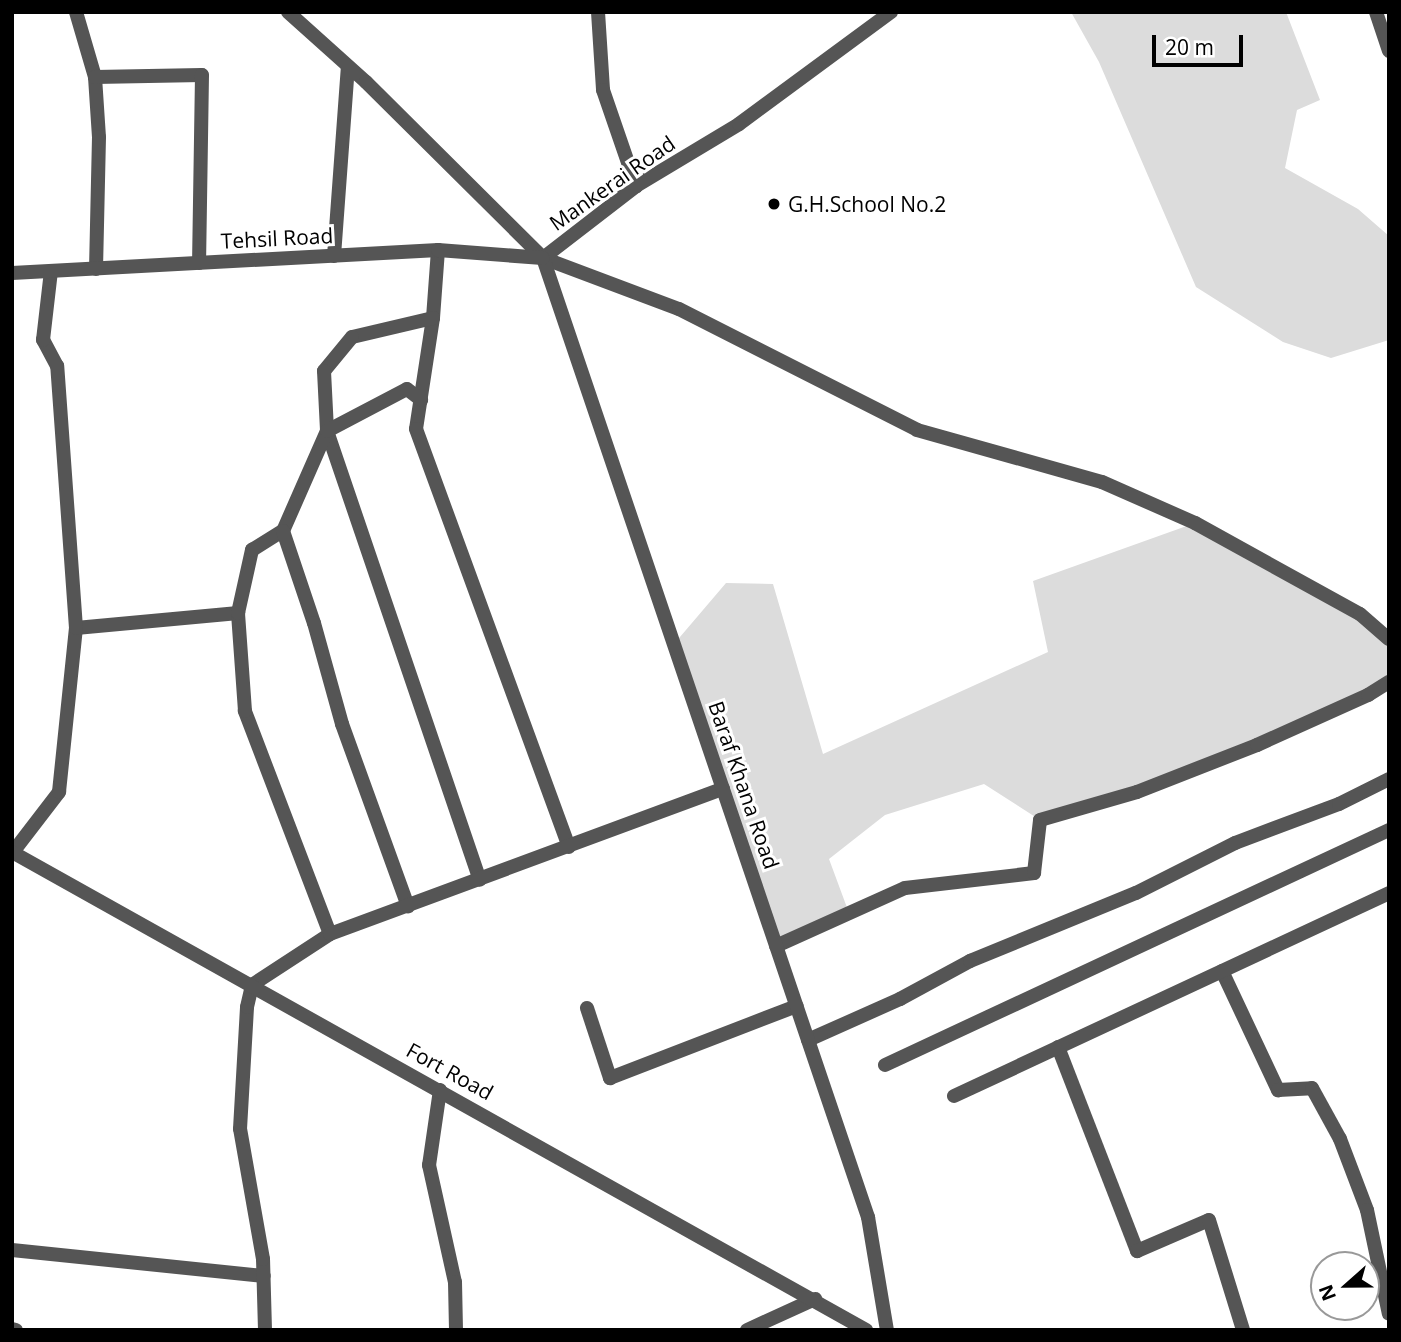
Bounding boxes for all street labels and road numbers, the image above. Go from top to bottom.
street label: Mankerai Road [544,130,680,236]
street label: Tehsil Road [220,222,334,254]
street label: Baraf Khana Road [704,698,784,872]
street label: Fort Road [402,1037,498,1105]

